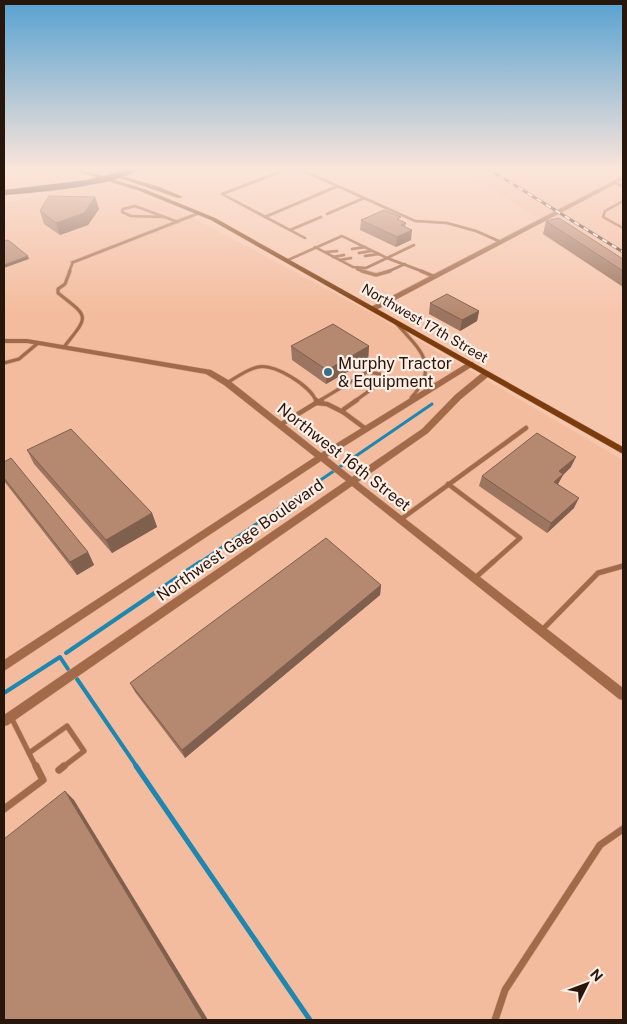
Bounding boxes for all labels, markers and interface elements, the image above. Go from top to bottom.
street label: Northwest 17th Street [359,280,491,366]
place label: Murphy Tractor & Equipment [338,354,452,391]
marker: Murphy Tractor & Equipment [322,366,334,378]
street label: Northwest 16th Street [273,399,415,515]
street label: Northwest Gage Boulevard [153,475,327,605]
north arrow [562,959,612,1009]
text: N [587,966,606,985]

